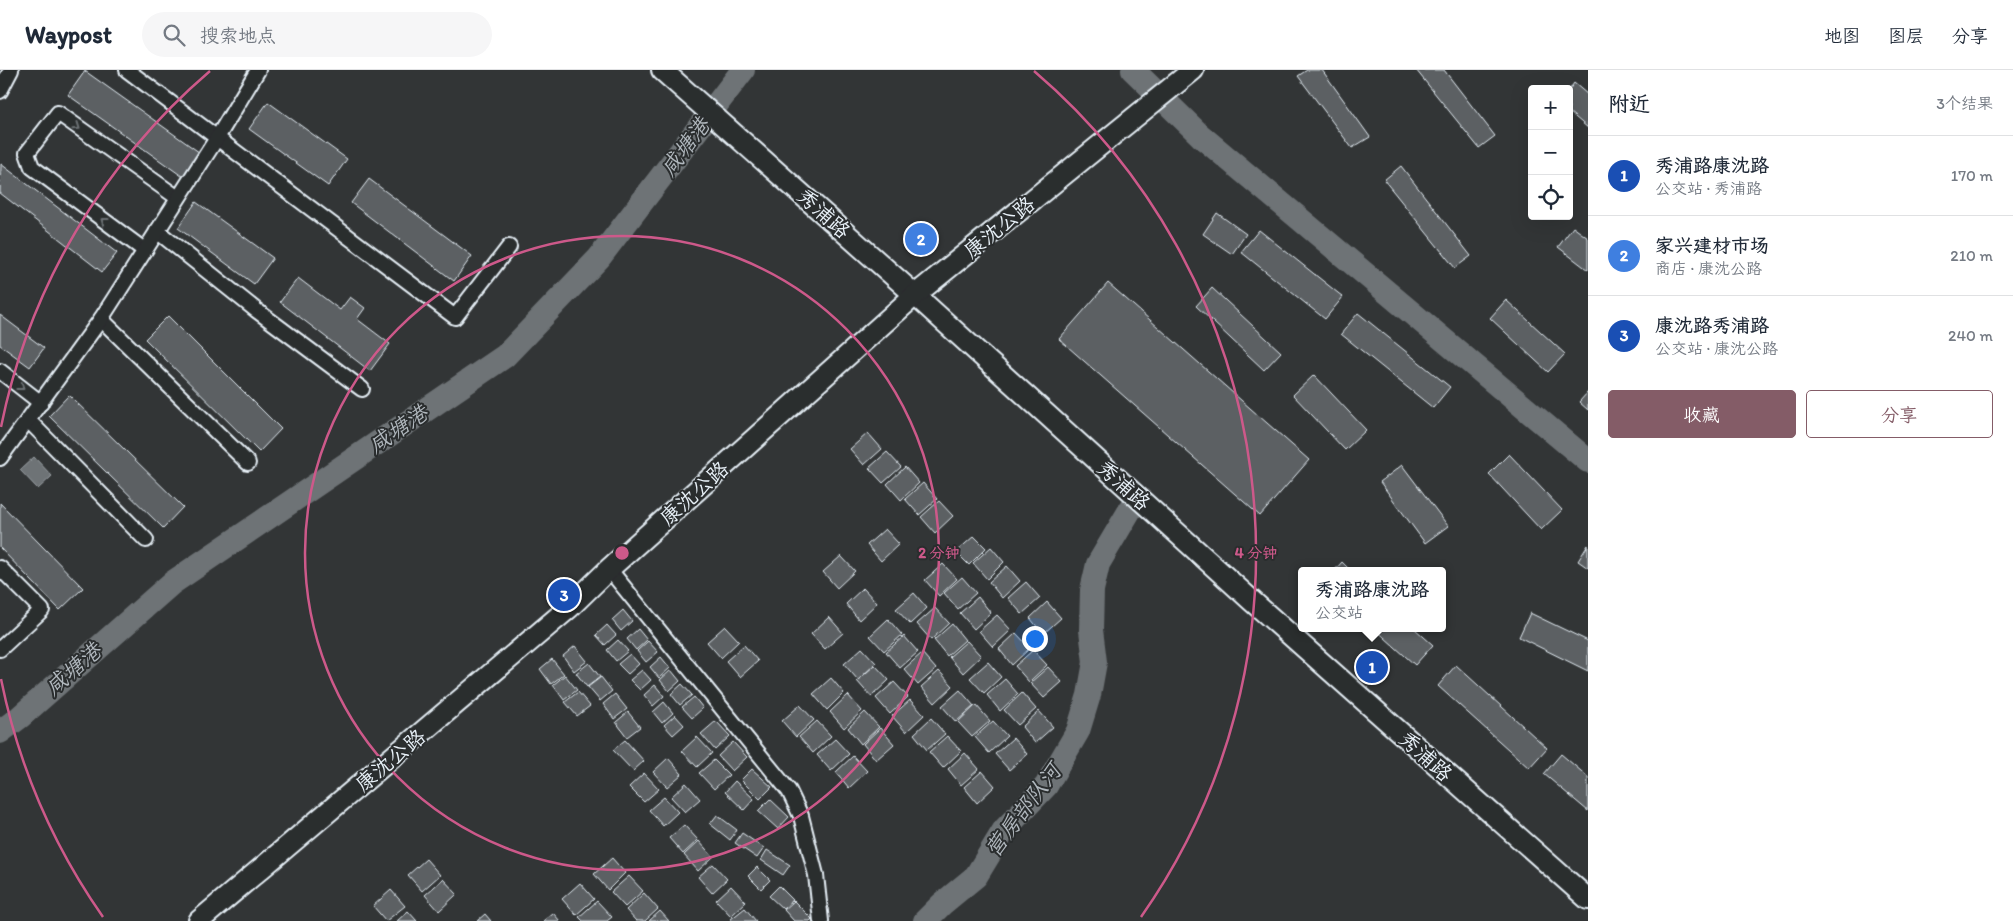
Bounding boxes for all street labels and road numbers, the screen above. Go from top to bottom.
street label: 秀浦路 [792,183,856,243]
street label: 康沈公路 [958,191,1040,263]
street label: 秀浦路 [1092,455,1156,515]
street label: 康沈公路 [654,456,734,530]
street label: 康沈公路 [350,723,430,797]
street label: 秀浦路 [1394,726,1458,786]

